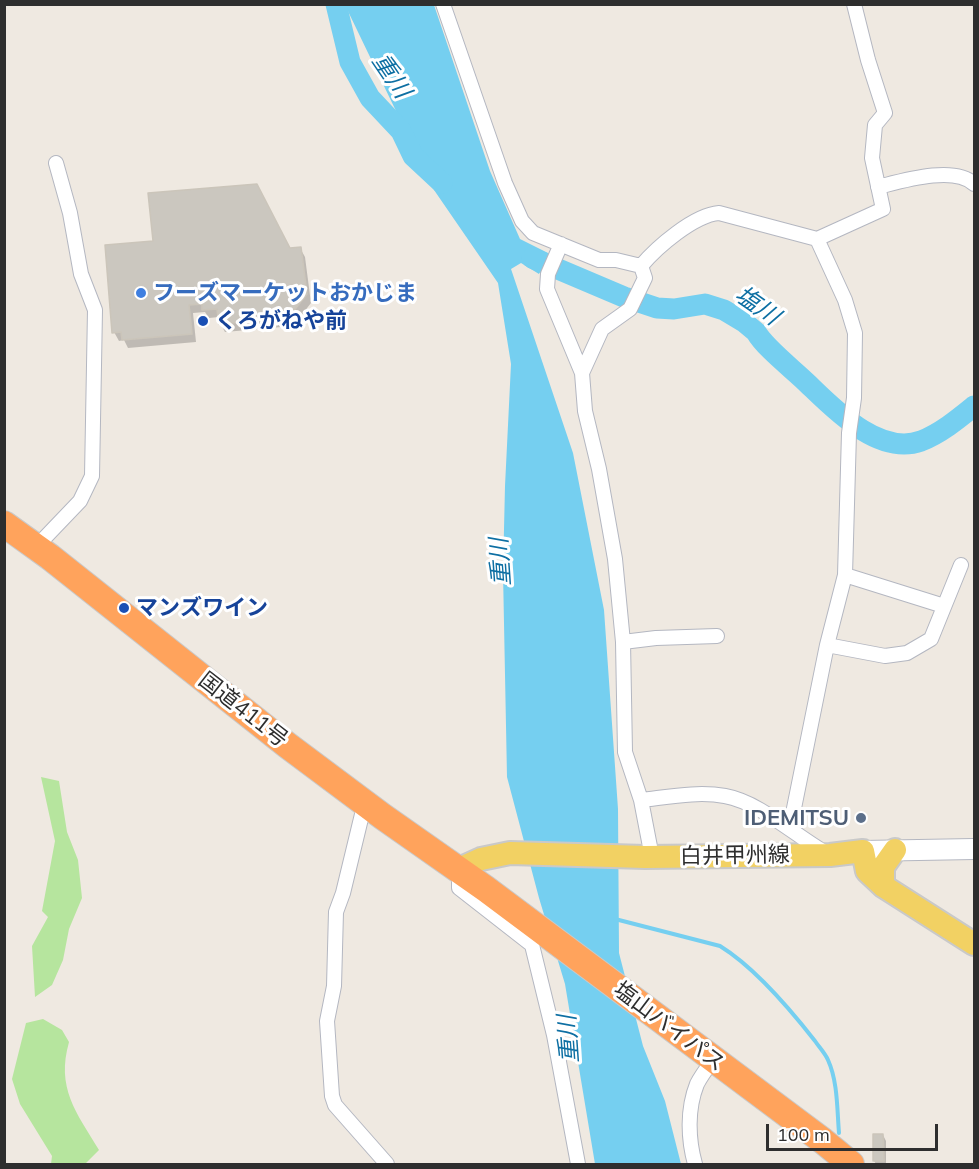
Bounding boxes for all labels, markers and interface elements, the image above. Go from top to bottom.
water label: 重川 [366,48,416,104]
place label: フーズマーケットおかじま [153,280,417,306]
water label: 塩川 [729,280,785,332]
marker: フーズマーケットおかじま [134,286,148,300]
place label: くろがねや前 [215,308,347,334]
marker: くろがねや前 [196,314,210,328]
water label: 重川 [485,537,517,587]
place label: マンズワイン [136,595,268,621]
marker: マンズワイン [117,601,131,615]
street label: 国道411号 [193,667,293,753]
place label: IDEMITSU [744,805,849,831]
marker: IDEMITSU [854,811,868,825]
street label: 白井甲州線 [680,842,790,870]
street label: 塩山バイパス [608,977,730,1077]
water label: 重川 [553,1014,585,1064]
scale bar [769,1112,942,1150]
text: 100 m [777,1123,830,1146]

